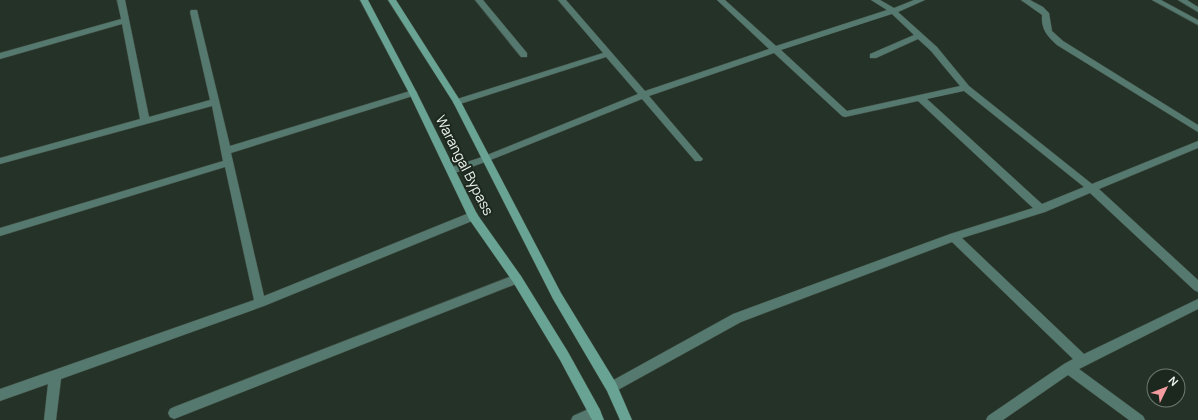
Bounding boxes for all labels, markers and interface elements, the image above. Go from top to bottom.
street label: Warangal Bypass [432,112,498,218]
north arrow [1146,368,1186,408]
text: N [1165,373,1182,389]

